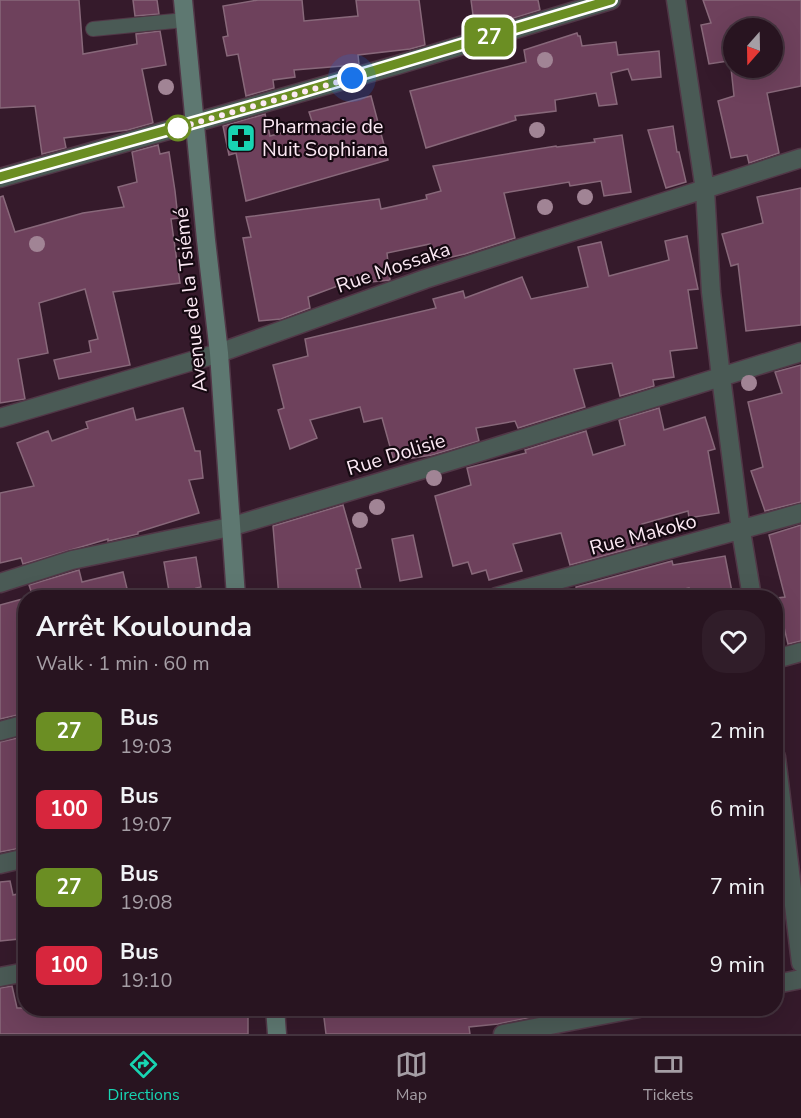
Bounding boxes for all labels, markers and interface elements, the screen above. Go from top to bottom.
line badge: 27 [462,18,516,57]
north arrow [723,18,783,78]
map controls [723,18,783,78]
text: 27 [476,23,502,51]
your location [337,63,367,93]
place label: Pharmacie de Nuit Sophiana [262,113,388,163]
unlabelled marker [165,115,191,141]
pharmacy icon: Pharmacie de Nuit Sophiana [225,122,257,154]
street label: Avenue de la Tsiémé [167,206,214,394]
street label: Rue Mossaka [333,235,454,300]
street label: Rue Dolisie [344,427,449,482]
street label: Rue Makoko [587,507,700,562]
text: Arrêt Koulounda [36,608,252,646]
button: heart [702,610,765,673]
text: Walk · 1 min · 60 m [36,650,210,677]
text: Bus [120,703,159,733]
text: 2 min [710,716,765,746]
text: 27 [56,717,82,745]
text: 19:03 [120,733,173,760]
text: Bus [120,781,159,811]
text: 6 min [710,794,765,824]
text: 100 [50,795,88,823]
text: 19:07 [120,811,173,838]
text: Bus [120,859,159,889]
text: 7 min [710,872,765,902]
text: 27 [56,873,82,901]
text: 19:08 [120,889,173,916]
text: Bus [120,937,159,967]
text: 9 min [710,950,765,980]
text: 100 [50,951,88,979]
text: 19:10 [120,967,173,994]
tab: Directions [108,1048,180,1106]
tab: Map [395,1048,428,1106]
tab: Tickets [643,1048,693,1106]

